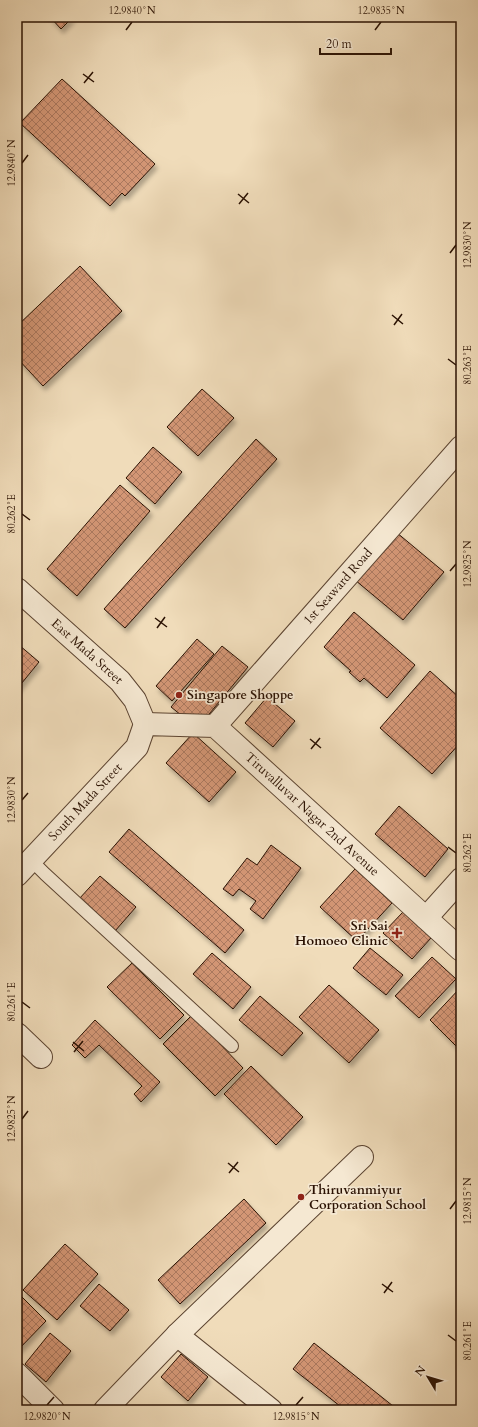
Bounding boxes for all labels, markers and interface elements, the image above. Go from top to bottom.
text: 12.9840°N [109,4,156,18]
text: 12.9835°N [358,4,405,18]
scale bar [320,30,391,56]
text: 20 m [326,36,353,52]
text: 12.9840°N [5,139,19,186]
text: 12.9830°N [461,221,475,268]
text: 80.263°E [461,345,475,385]
text: 80.262°E [5,494,19,534]
text: 12.9825°N [461,540,475,587]
street label: 1st Seaward Road [299,544,377,629]
street label: East Mada Street [47,615,127,689]
place label: Singapore Shoppe [187,686,293,704]
marker: Singapore Shoppe [174,690,184,700]
street label: Tiruvalluvar Nagar 2nd Avenue [241,748,383,880]
street label: South Mada Street [44,759,126,845]
text: 12.9830°N [5,776,19,823]
text: 80.262°E [461,833,475,873]
place label: Sri Sai Homoeo Clinic [295,917,388,950]
marker: Sri Sai Homoeo Clinic [391,927,403,939]
text: 80.261°E [5,982,19,1022]
text: 12.9825°N [5,1095,19,1142]
text: 12.9815°N [461,1177,475,1224]
place label: Thiruvanmiyur Corporation School [309,1181,426,1214]
marker: Thiruvanmiyur Corporation School [296,1192,306,1202]
text: 80.261°E [461,1321,475,1361]
north arrow [408,1357,448,1397]
text: N [412,1362,430,1380]
text: 12.9820°N [24,1410,71,1424]
text: 12.9815°N [273,1410,320,1424]

